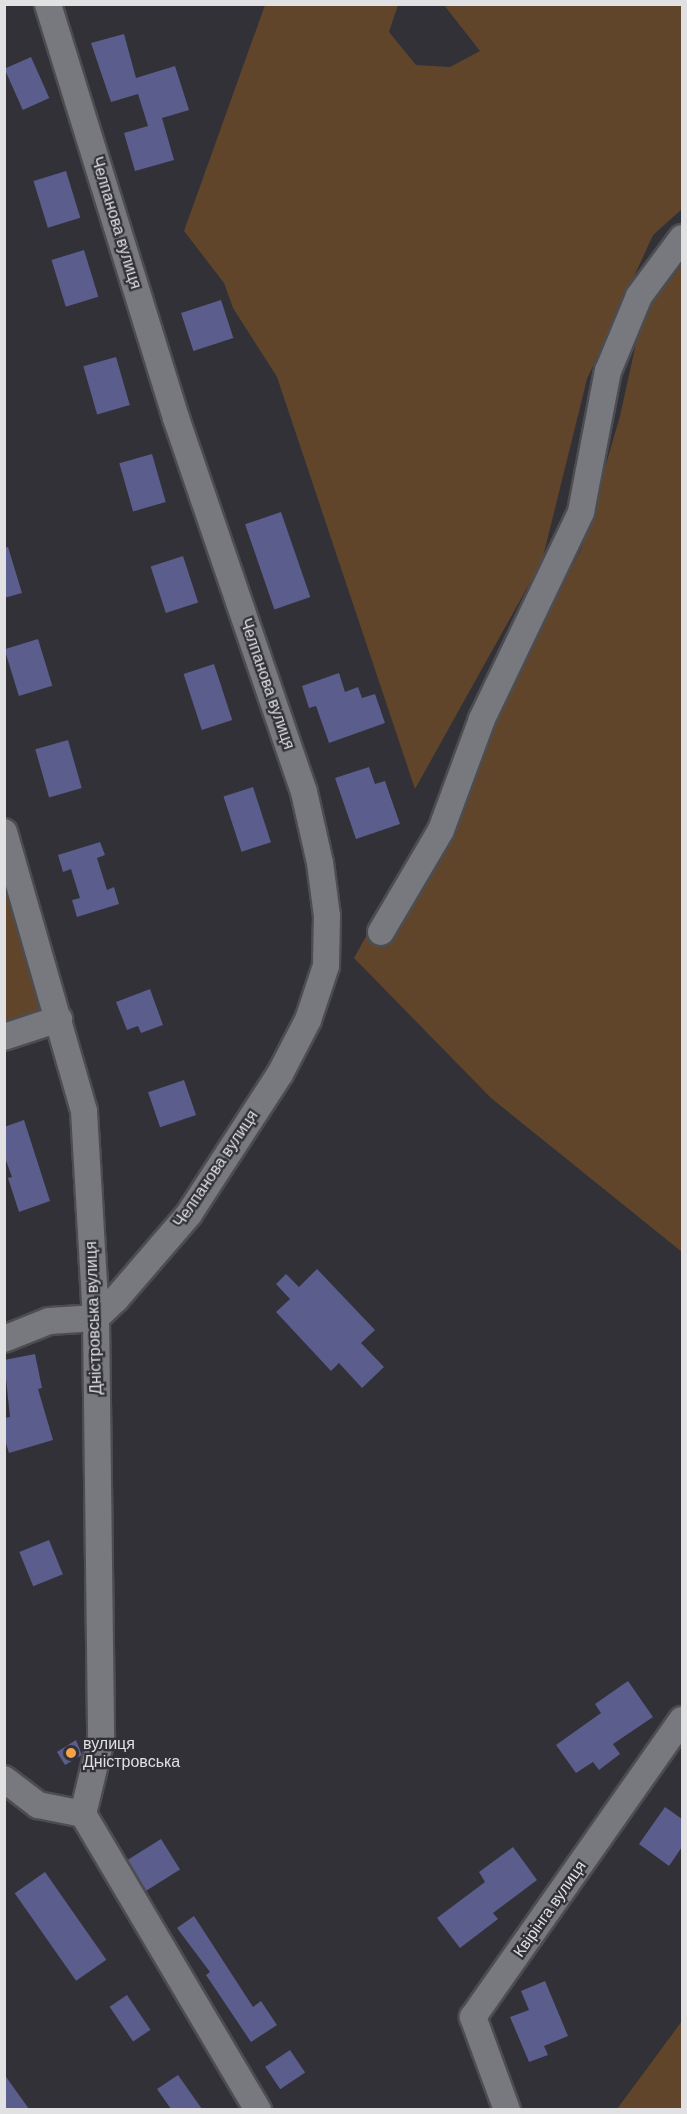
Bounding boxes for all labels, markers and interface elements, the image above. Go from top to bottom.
street label: Челпанова вулиця [87,155,145,291]
street label: Челпанова вулиця [236,616,298,752]
street label: Челпанова вулиця [170,1107,262,1231]
street label: Дністровська вулиця [82,1241,106,1395]
place label: вулиця Дністровська [83,1734,180,1772]
marker: вулиця Дністровська [64,1746,78,1760]
street label: Квірінга вулиця [510,1857,590,1961]

